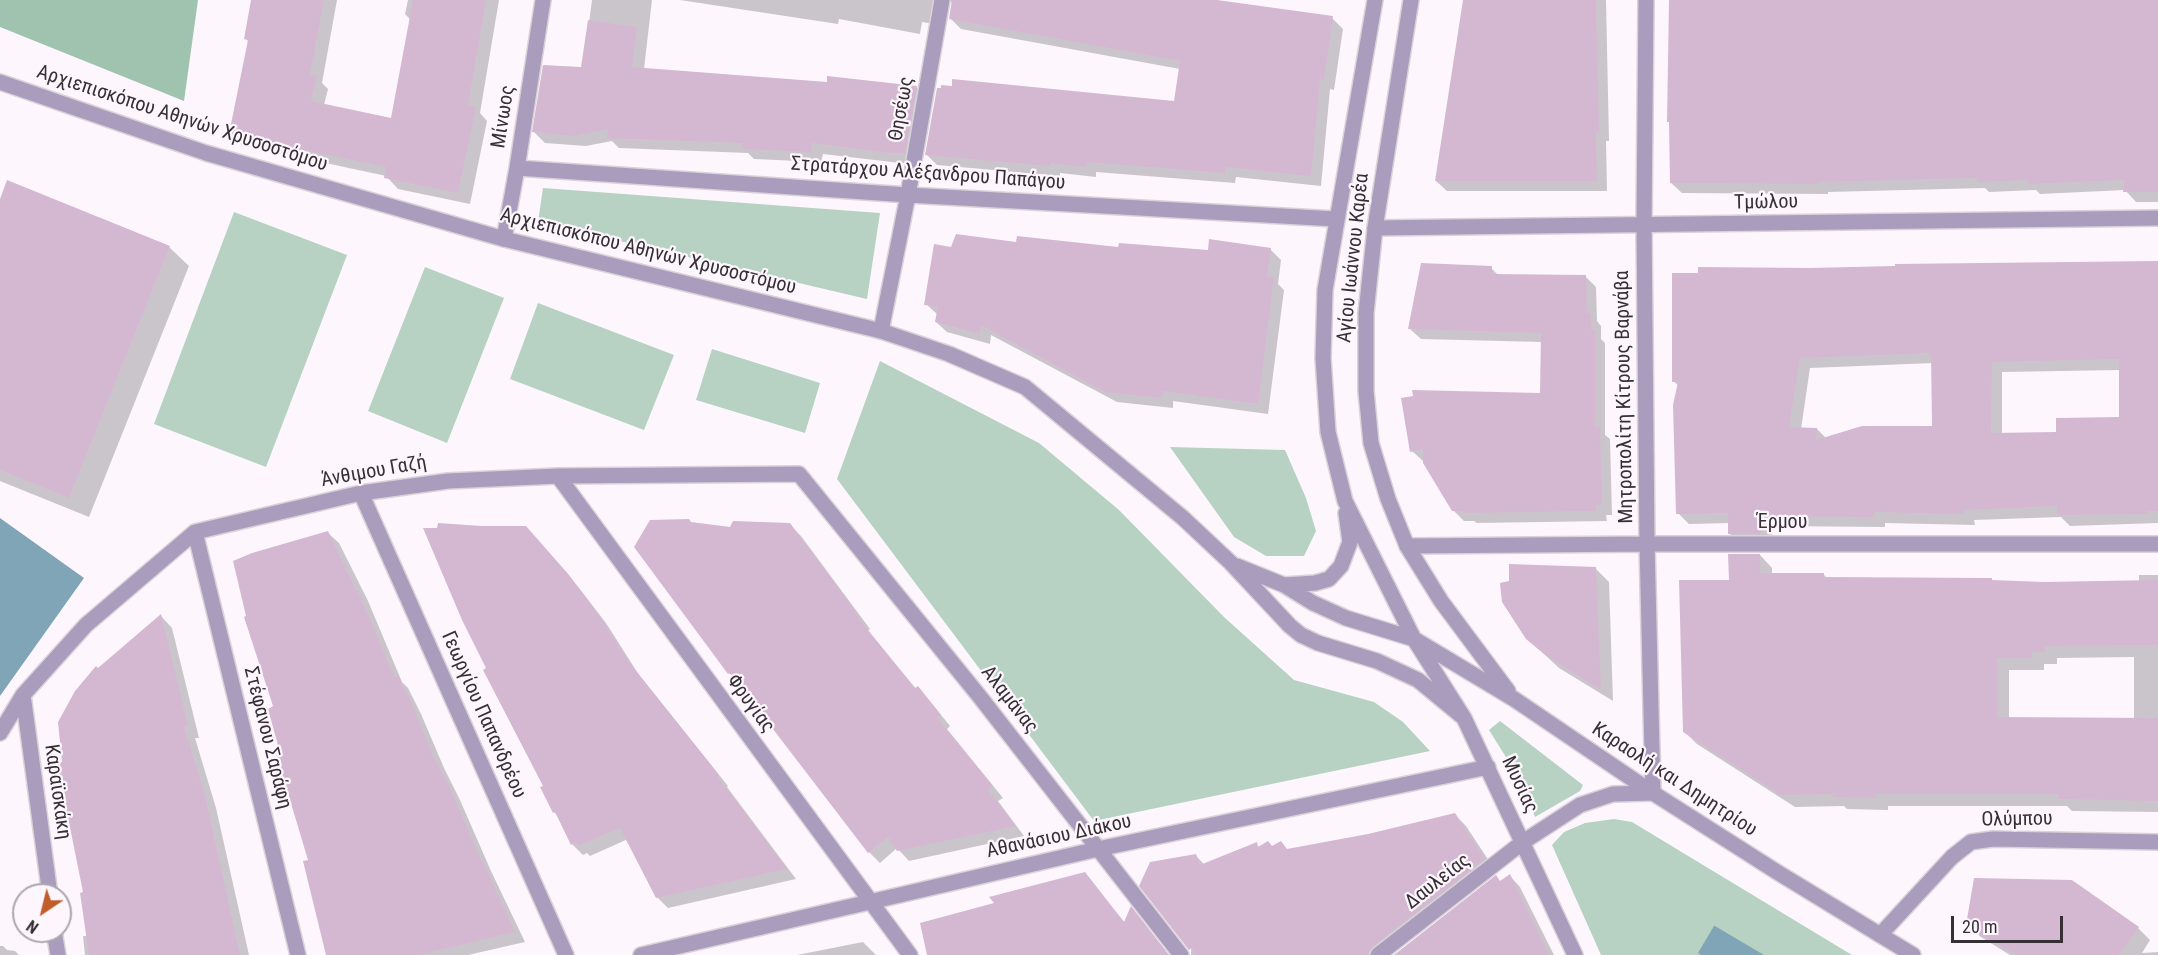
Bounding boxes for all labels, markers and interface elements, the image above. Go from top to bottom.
street label: Αρχιεπισκόπου Αθηνών Χρυσοστόμου [34,61,330,177]
street label: Θησέως [885,75,919,143]
street label: Μίνωος [487,84,521,150]
street label: Στρατάρχου Αλέξανδρου Παπάγου [790,152,1066,196]
street label: Αγίου Ιωάννου Καρέα [1333,172,1375,344]
street label: Τμώλου [1734,190,1798,216]
street label: Αρχιεπισκόπου Αθηνών Χρυσοστόμου [497,204,799,300]
street label: Μητροπολίτη Κίτρους Βαρνάβα [1611,270,1639,524]
street label: Άνθιμου Γαζή [319,451,429,493]
street label: Έρμου [1757,511,1807,535]
street label: Γεωργίου Παπανδρέου [435,628,531,802]
street label: Αλαμάνας [975,661,1043,739]
street label: Στέφανου Σαράφη [238,664,296,812]
street label: Φρυγίας [721,670,779,738]
street label: Καραολή και Δημητρίου [1587,718,1761,842]
street label: Καραϊσκάκη [38,743,76,841]
street label: Μυσίας [1495,753,1543,817]
street label: Ολύμπου [1981,807,2053,833]
street label: Αθανάσιου Διάκου [984,810,1134,864]
street label: Δαυλείας [1401,849,1475,915]
north arrow [12,883,72,943]
scale bar [1954,904,2066,942]
text: N [23,916,42,937]
text: 20 m [1962,916,1997,937]

